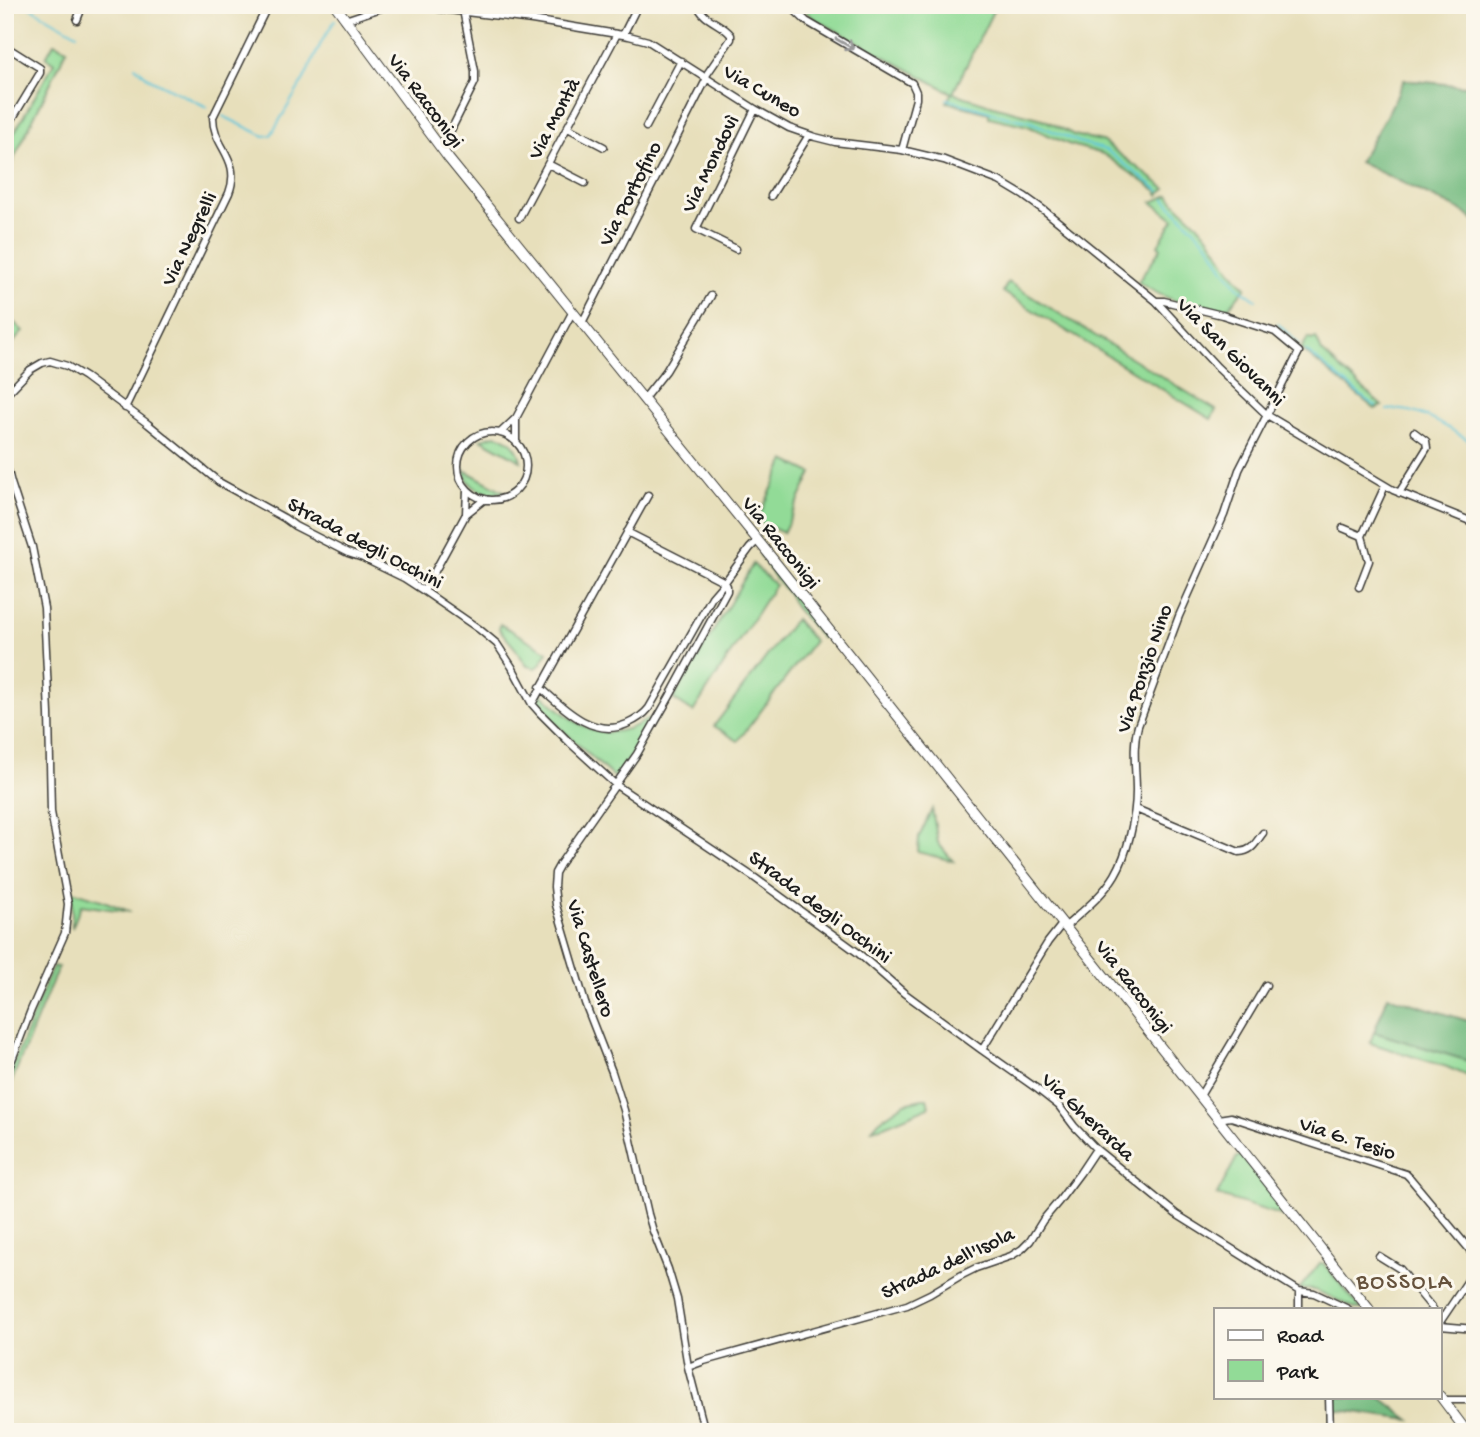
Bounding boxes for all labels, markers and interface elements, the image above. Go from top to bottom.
one-way arrow [834,38,855,51]
street label: Via Racconigi [380,49,468,154]
street label: Via Cuneo [717,60,805,125]
street label: Via Montà [524,74,589,165]
street label: Via Mondovì [677,112,746,218]
street label: Via Portofino [595,138,669,252]
street label: Via Negrelli [157,188,225,291]
street label: Via San Giovanni [1169,293,1289,413]
street label: Via Racconigi [734,492,824,595]
street label: Strada degli Occhini [282,493,447,597]
street label: Via Ponzio Nino [1112,602,1180,738]
street label: Strada degli Occhini [742,847,895,971]
street label: Via Castellero [559,896,618,1021]
street label: Via Racconigi [1087,936,1176,1040]
street label: Via Gherarda [1034,1068,1140,1169]
street label: Via G. Tesio [1295,1113,1398,1168]
street label: Strada dell'Isola [878,1223,1020,1307]
district label: BOSSOLA [1356,1270,1453,1297]
legend [1214,1308,1442,1398]
text: Road [1277,1326,1325,1351]
text: Park [1276,1362,1320,1387]

